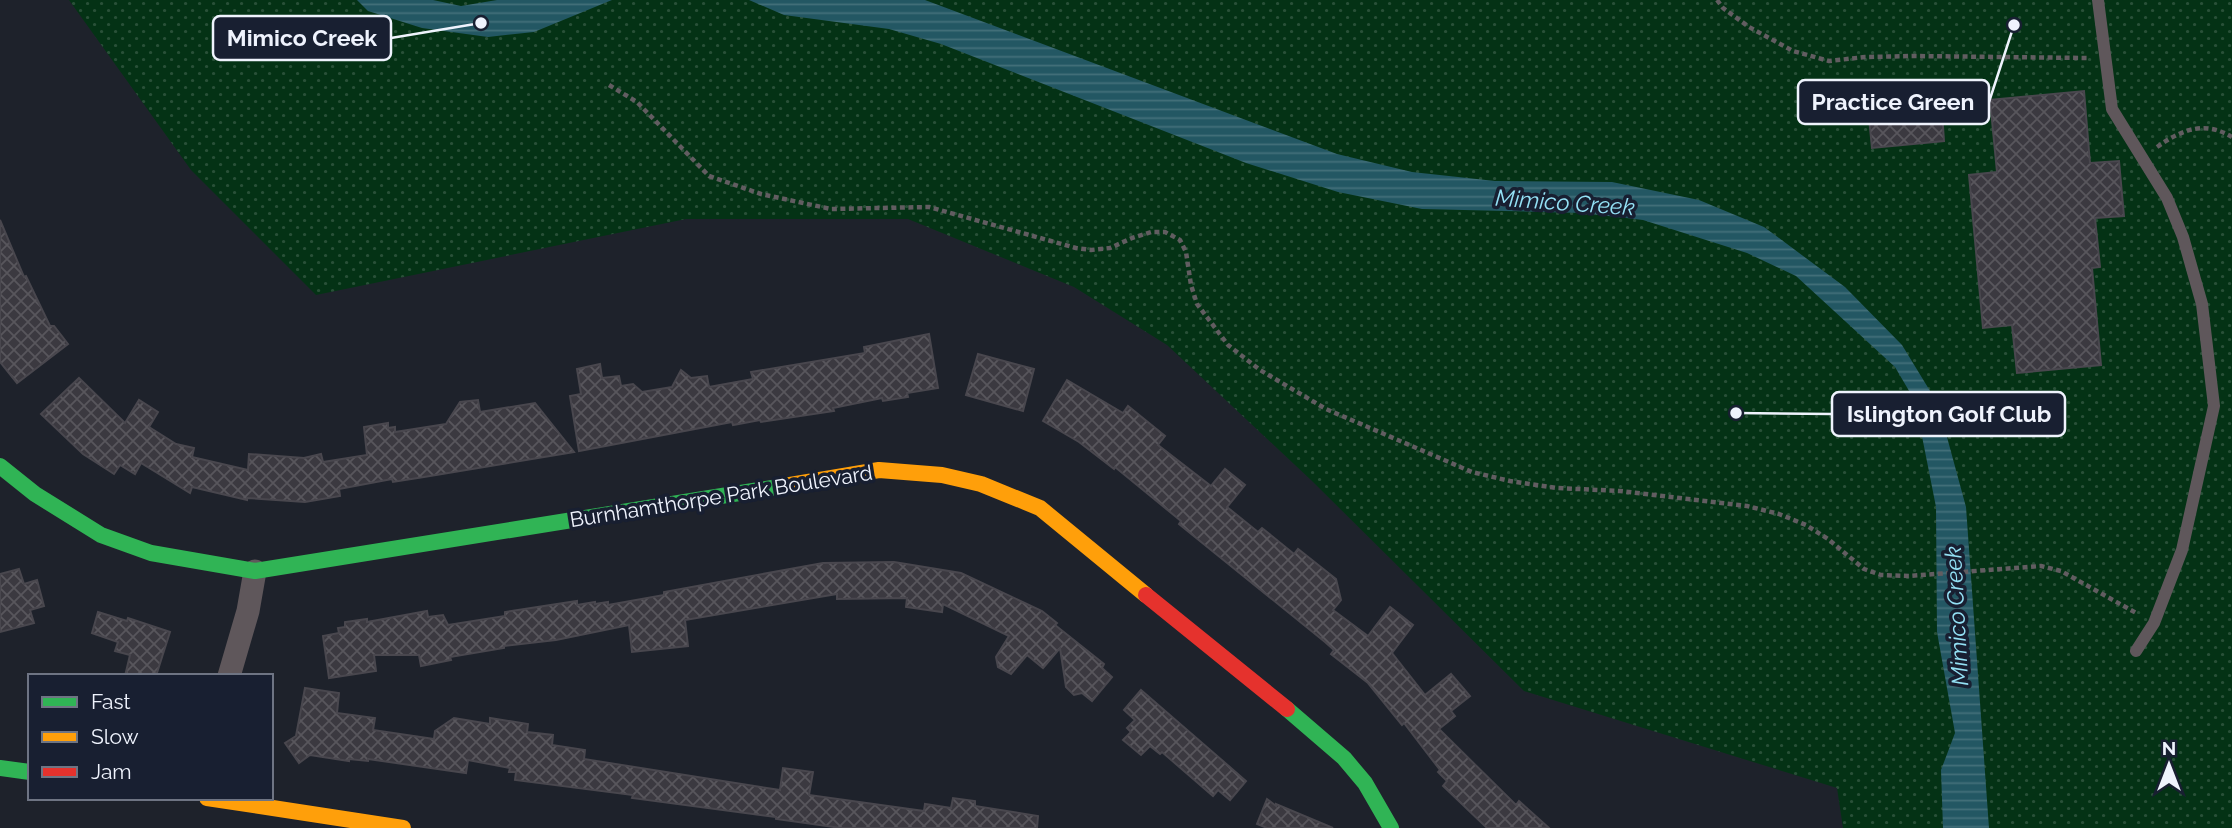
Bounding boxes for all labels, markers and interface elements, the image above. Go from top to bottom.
callout: Mimico Creek [213,16,391,60]
text: Mimico Creek [227,24,377,51]
callout: Practice Green [1798,80,1989,124]
text: Practice Green [1811,88,1975,115]
water label: Mimico Creek [1494,184,1636,220]
callout: Islington Golf Club [1832,392,2065,436]
text: Islington Golf Club [1847,400,2051,427]
street label: Burnhamthorpe Park Boulevard [568,460,874,532]
water label: Mimico Creek [1939,545,1973,687]
legend [28,674,273,800]
text: Fast [91,689,131,714]
text: Slow [91,724,139,749]
north arrow [2134,730,2204,800]
text: N [2162,737,2176,759]
text: Jam [91,759,132,784]

